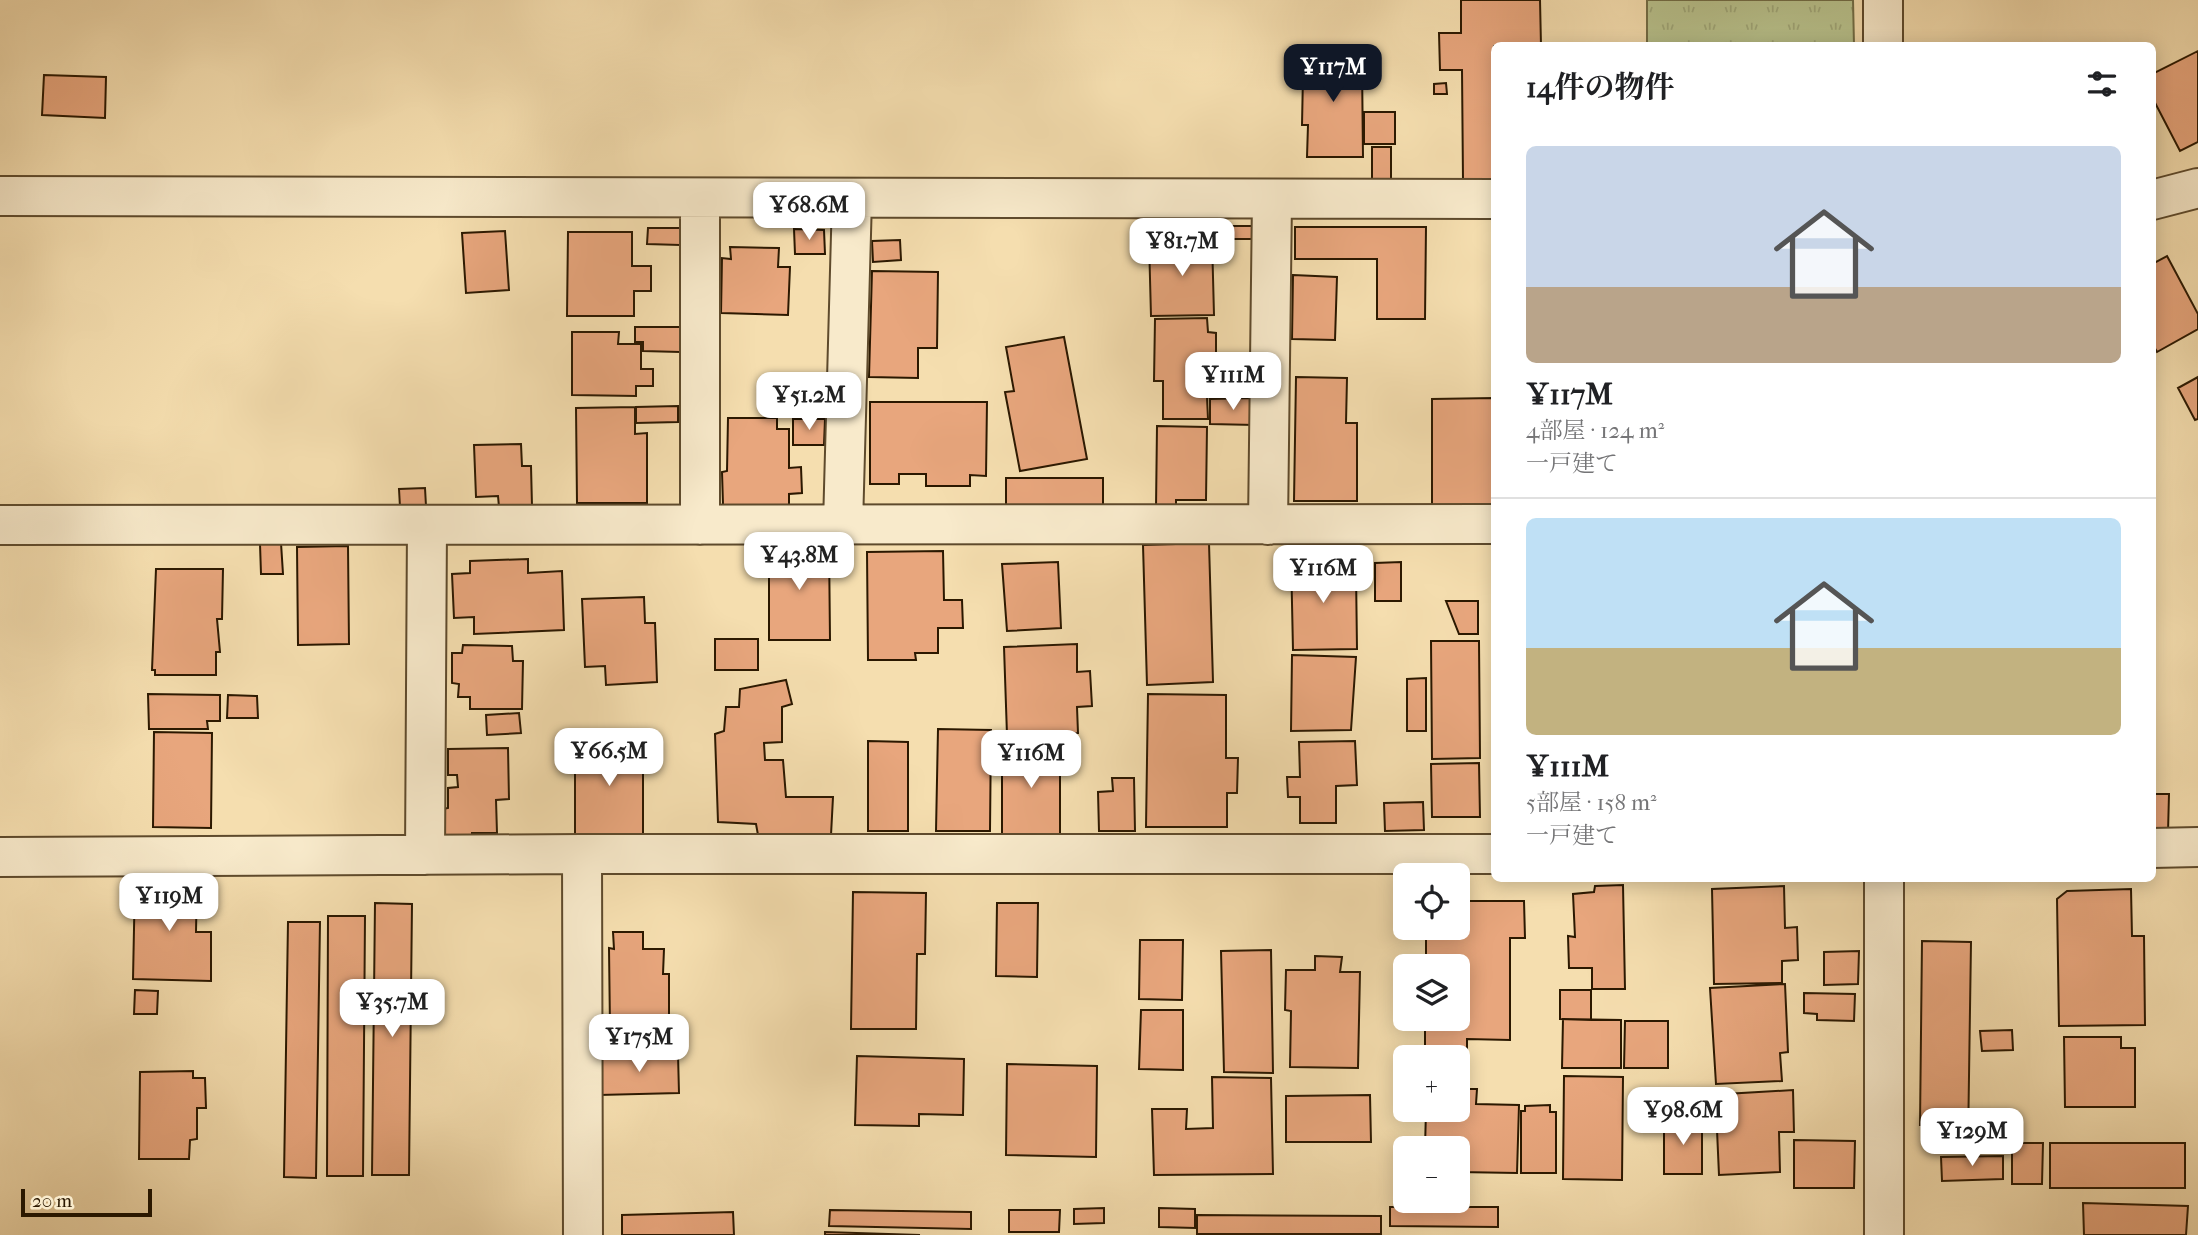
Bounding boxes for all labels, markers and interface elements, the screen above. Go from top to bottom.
pin: ¥117M [1284,44,1382,104]
text: ¥117M [1300,53,1366,80]
icon: filters [2083,65,2121,103]
text: 14件の物件 [1526,70,1674,105]
pin: ¥68.6M [752,182,866,242]
text: ¥68.6M [769,191,849,218]
icon: home [1761,191,1887,317]
pin: ¥81.7M [1125,218,1239,278]
text: ¥81.7M [1146,227,1218,254]
pin: ¥111M [1184,352,1282,412]
text: ¥111M [1201,361,1265,388]
pin: ¥51.2M [752,372,866,432]
text: ¥117M [1526,377,1613,412]
text: ¥51.2M [772,381,846,408]
text: 4部屋 · 124 m² [1526,417,1664,444]
text: 一戸建て [1526,450,1618,477]
pin: ¥43.8M [742,532,856,592]
text: ¥43.8M [760,541,838,568]
pin: ¥116M [1274,546,1372,605]
text: ¥116M [1289,554,1357,581]
icon: home [1761,563,1887,689]
pin: ¥66.5M [552,728,666,788]
pin: ¥116M [982,730,1080,790]
text: ¥66.5M [570,737,648,764]
text: ¥116M [997,739,1065,766]
text: ¥111M [1526,749,1609,784]
text: 5部屋 · 158 m² [1526,789,1657,816]
text: 一戸建て [1526,822,1618,849]
map controls [1393,863,1470,1213]
button: locate [1393,863,1470,940]
pin: ¥119M [120,874,218,933]
text: ¥119M [135,882,203,909]
button: layers [1393,954,1470,1031]
pin: ¥35.7M [335,979,449,1039]
text: ¥35.7M [356,988,428,1015]
pin: ¥175M [590,1014,688,1074]
text: ¥175M [605,1023,673,1050]
button: + [1393,1045,1470,1122]
pin: ¥98.6M [1626,1088,1740,1147]
text: ¥98.6M [1643,1096,1723,1123]
pin: ¥129M [1923,1108,2021,1168]
text: ¥129M [1936,1117,2008,1144]
button: − [1393,1136,1470,1213]
scale bar [21,1186,152,1218]
text: 20 m [32,1190,72,1212]

